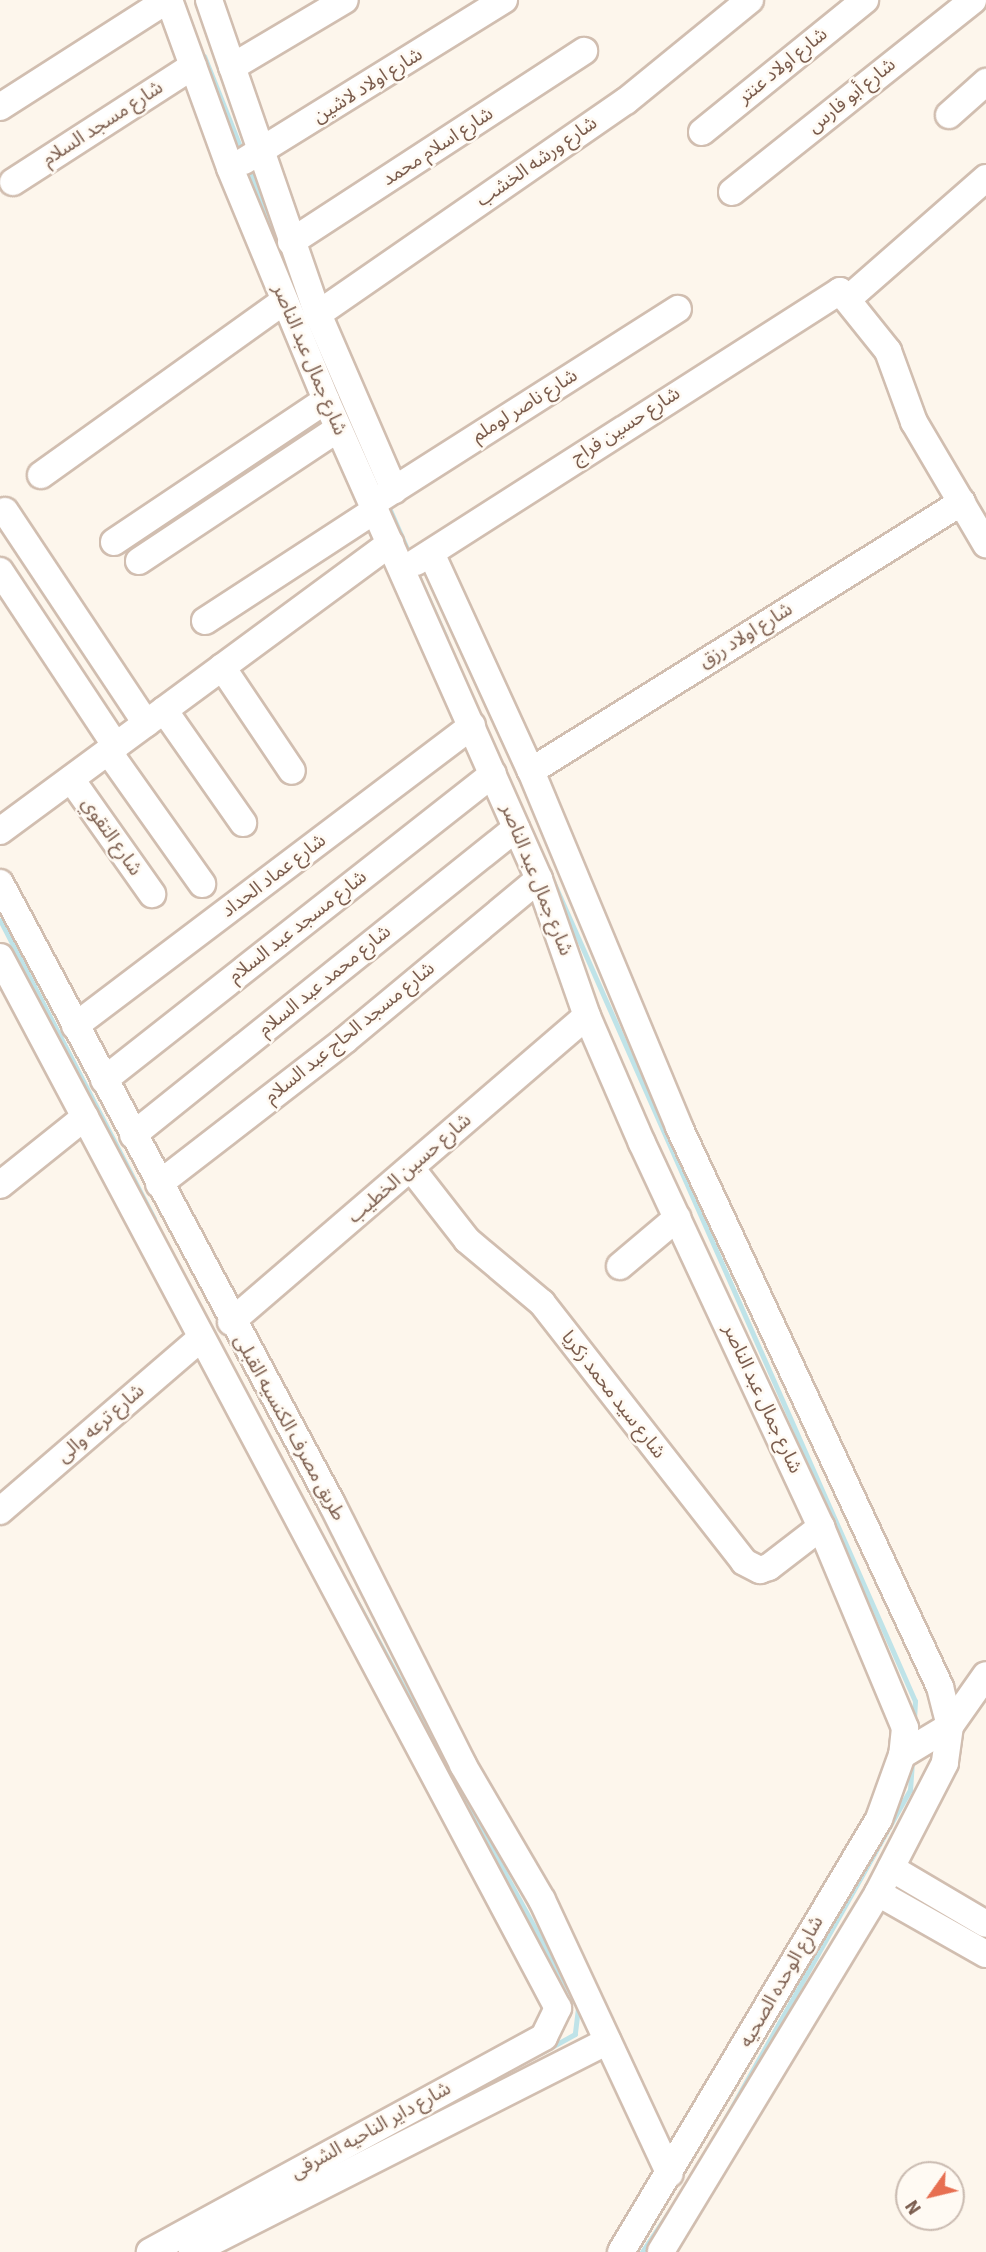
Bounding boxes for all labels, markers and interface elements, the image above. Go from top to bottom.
street label: شارع اولاد عنتر [734,23,832,109]
street label: شارع اولاد لاشين [309,43,427,129]
street label: شارع أبو فارس [803,54,901,138]
street label: شارع مسجد السلام [38,77,168,171]
street label: شارع اسلام محمد [378,103,498,191]
street label: شارع ورشه الخشب [472,112,602,212]
street label: شارع جمال عبد الناصر [267,281,351,439]
street label: شارع ناصر لوملم [468,364,582,448]
street label: شارع حسين فراج [567,382,685,470]
street label: شارع اولاد رزق [695,598,797,674]
street label: شارع التقوي [76,794,146,880]
street label: شارع جمال عبد الناصر [495,801,577,959]
street label: شارع عماد الحداد [217,829,331,923]
street label: شارع مسجد عبد السلام [224,866,372,988]
street label: شارع محمد عبد السلام [254,921,396,1041]
street label: شارع مسجد الحاج عبد السلام [260,957,440,1109]
street label: شارع حسين الخطيب [344,1109,476,1229]
street label: شارع جمال عبد الناصر [717,1321,807,1477]
street label: شارع سيد محمد زكريا [556,1327,670,1463]
street label: طريق مصرف الكنسيه القبلى [228,1331,350,1525]
street label: شارع ترعه والى [53,1380,149,1468]
street label: شارع الوحده الصحيه [735,1912,829,2052]
street label: شارع داير الناحيه الشرقى [287,2078,455,2184]
north arrow [895,2161,965,2231]
text: N [899,2194,929,2220]

